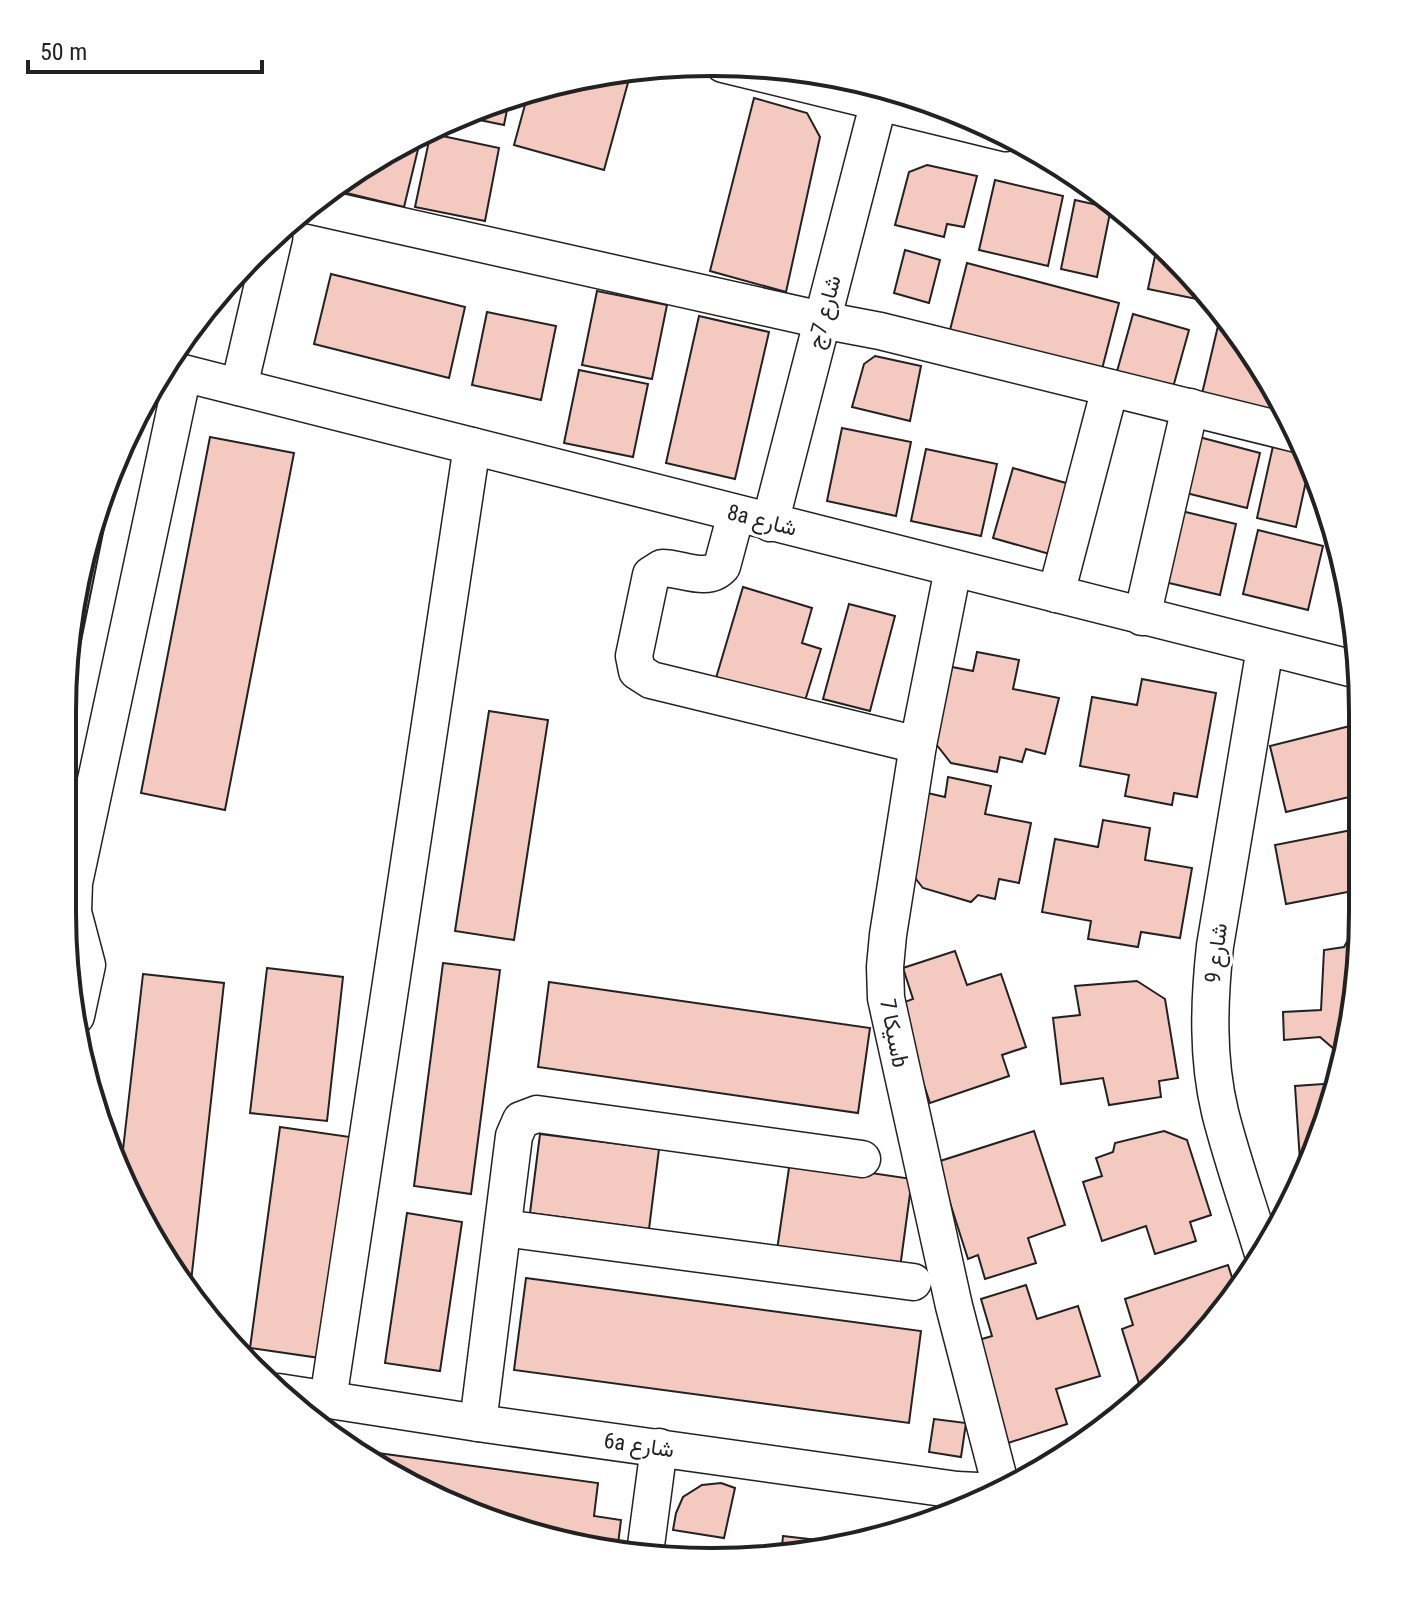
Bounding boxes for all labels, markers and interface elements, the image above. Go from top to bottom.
scale bar [28,24,262,74]
text: 50 m [40,38,87,66]
street label: شارع 7ج [802,273,848,352]
street label: 8a شارع [724,499,799,543]
street label: شارع 9 [1200,922,1234,985]
street label: سيكا 7b [875,997,913,1069]
street label: 6a شارع [602,1428,676,1464]

